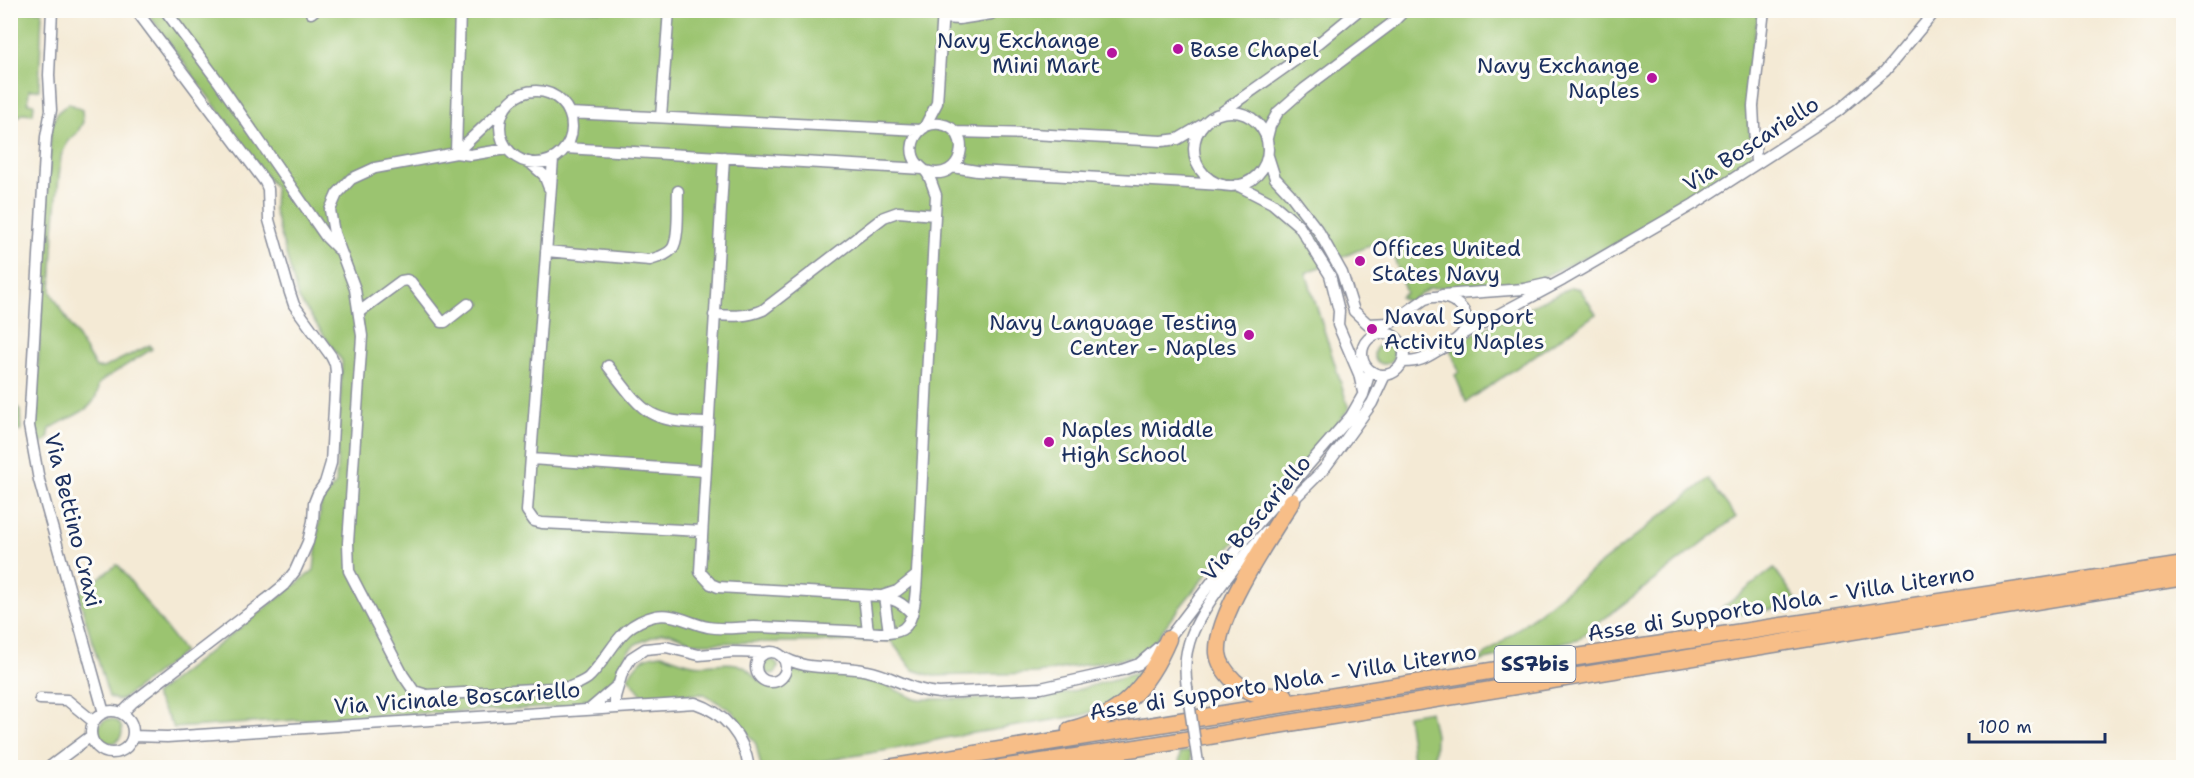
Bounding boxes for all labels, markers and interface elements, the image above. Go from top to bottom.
place label: Navy Exchange Mini Mart [937,26,1100,80]
place label: Base Chapel [1190,35,1319,64]
marker: Base Chapel [1171,42,1185,56]
marker: Navy Exchange Mini Mart [1105,46,1119,60]
place label: Navy Exchange Naples [1477,51,1640,105]
marker: Navy Exchange Naples [1645,71,1659,85]
street label: Via Boscariello [1678,89,1824,199]
place label: Offices United States Navy [1372,234,1521,288]
marker: Offices United States Navy [1353,254,1367,268]
place label: Naval Support Activity Naples [1384,302,1545,356]
place label: Navy Language Testing Center - Naples [989,308,1237,362]
marker: Naval Support Activity Naples [1365,322,1379,336]
marker: Navy Language Testing Center - Naples [1242,328,1256,342]
place label: Naples Middle High School [1061,415,1214,469]
street label: Via Bettino Craxi [37,430,109,610]
marker: Naples Middle High School [1042,435,1056,449]
street label: Via Boscariello [1195,449,1317,587]
street label: Asse di Supporto Nola - Villa Literno [1585,558,1977,648]
street label: Asse di Supporto Nola - Villa Literno [1087,637,1479,727]
road number: SS7bis [1494,646,1576,682]
street label: Via Vicinale Boscariello [333,675,581,721]
scale bar [1969,706,2106,744]
text: 100 m [1978,715,2032,739]

